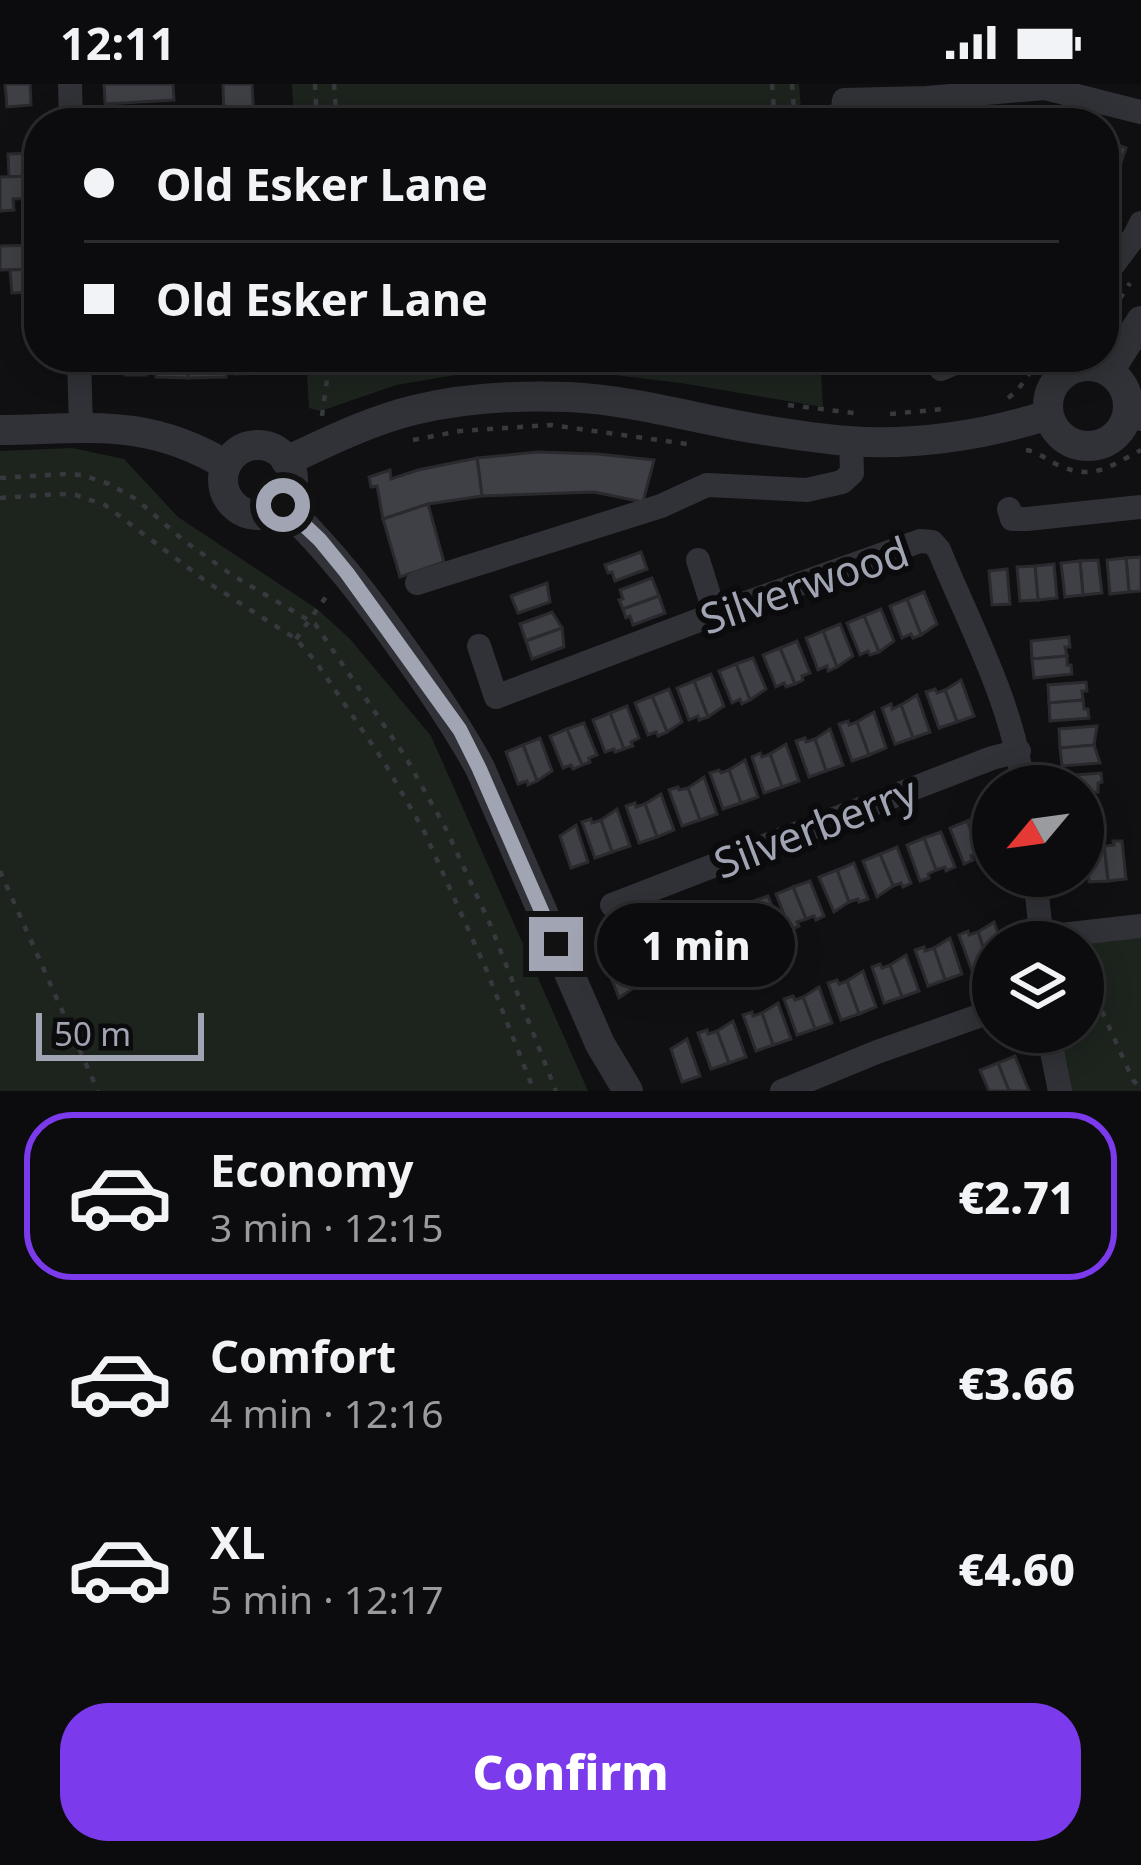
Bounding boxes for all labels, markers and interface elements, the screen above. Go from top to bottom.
text: 12:11 [60,12,176,73]
text: Old Esker Lane [156,153,488,214]
text: Old Esker Lane [156,268,488,329]
route start [256,478,310,532]
street label: Silverwood [692,522,916,646]
street label: Silverberry [705,761,925,891]
north arrow [972,765,1104,897]
map controls [972,765,1104,1053]
callout: 1 min [598,902,796,986]
route end [529,917,583,971]
text: 1 min [642,918,750,971]
button: layers [972,921,1104,1053]
scale bar [36,1007,204,1060]
text: 50 m [54,1011,131,1056]
text: Economy [210,1139,414,1200]
icon: car [66,1142,174,1250]
text: €2.71 [958,1166,1075,1227]
text: 3 min · 12:15 [210,1200,444,1253]
text: Comfort [210,1325,396,1386]
icon: car [66,1328,174,1436]
text: €3.66 [958,1352,1075,1413]
text: 4 min · 12:16 [210,1386,444,1439]
text: XL [210,1511,265,1572]
icon: car [66,1514,174,1622]
text: €4.60 [958,1538,1075,1599]
text: 5 min · 12:17 [210,1572,444,1625]
button: Confirm [60,1703,1081,1841]

